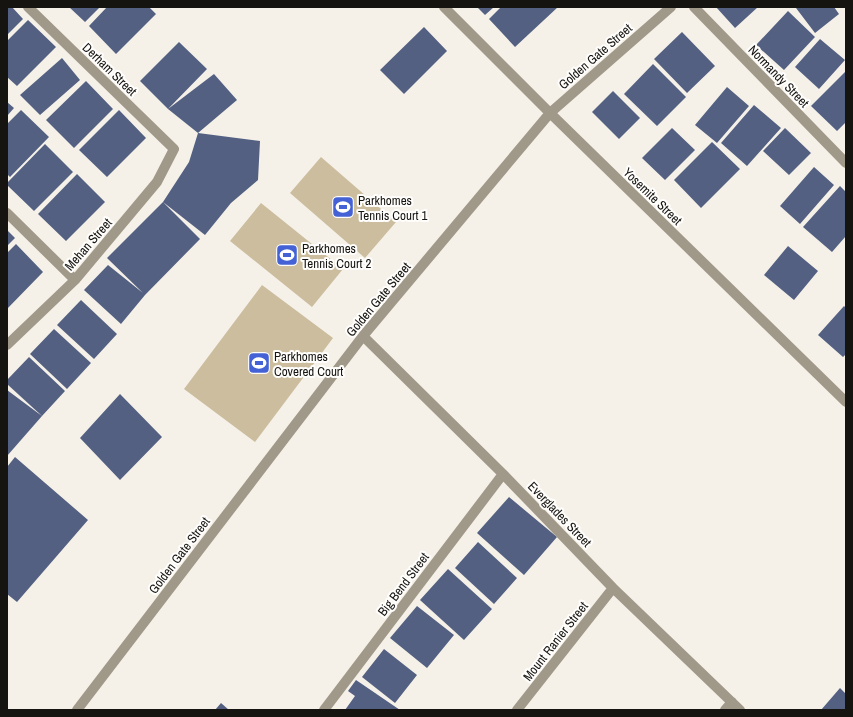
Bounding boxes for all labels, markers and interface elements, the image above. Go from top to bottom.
street label: Golden Gate Street [555,20,636,93]
street label: Derham Street [79,39,141,100]
street label: Normandy Street [745,41,813,111]
street label: Yosemite Street [620,164,686,229]
place label: Parkhomes Tennis Court 1 [358,192,427,224]
sports icon: Parkhomes Tennis Court 1 [330,194,356,220]
street label: Mehan Street [61,215,116,274]
place label: Parkhomes Tennis Court 2 [302,240,371,272]
sports icon: Parkhomes Tennis Court 2 [274,242,300,268]
street label: Golden Gate Street [342,259,414,340]
place label: Parkhomes Covered Court [274,348,343,380]
sports icon: Parkhomes Covered Court [246,350,272,376]
street label: Everglades Street [524,478,595,551]
street label: Golden Gate Street [145,513,214,597]
street label: Big Bend Street [374,549,433,619]
street label: Mount Ranier Street [519,598,592,684]

